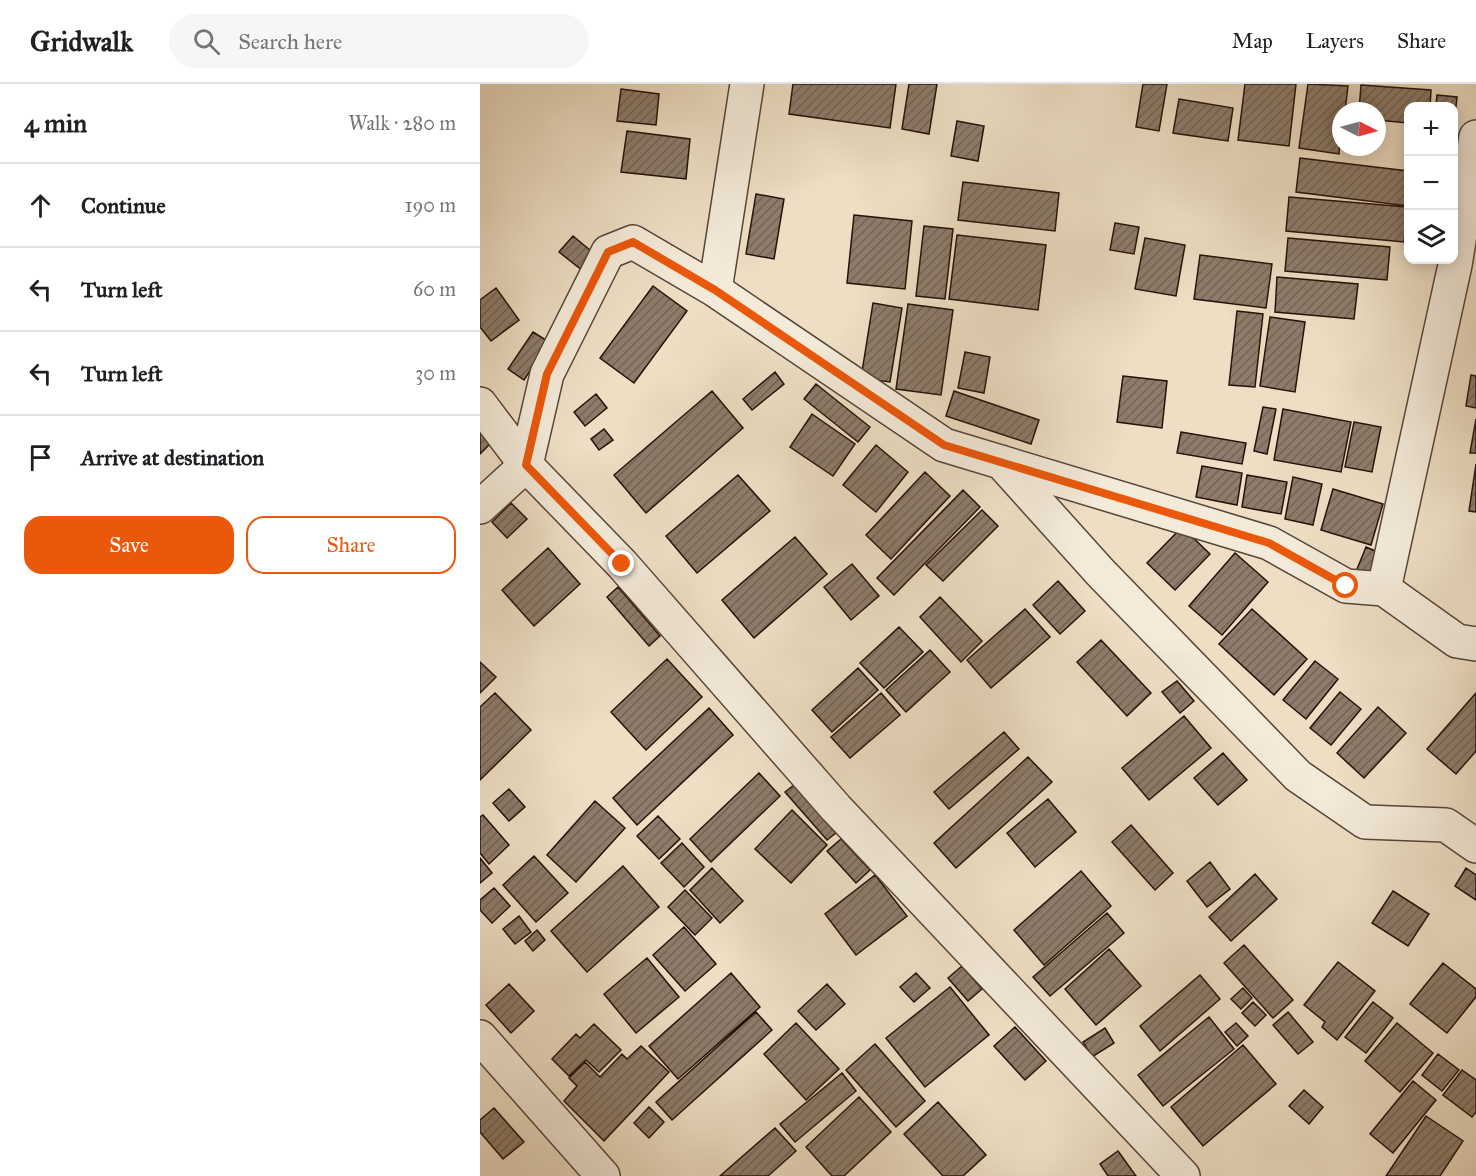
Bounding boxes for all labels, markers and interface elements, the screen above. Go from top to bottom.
search box [169,14,589,68]
text: Gridwalk [30,24,133,59]
icon: search [190,25,223,58]
text: Search here [238,28,342,55]
text: Map [1232,28,1273,54]
text: Layers [1306,28,1364,54]
text: Share [1397,28,1446,54]
north arrow [1332,102,1386,156]
map controls [1404,102,1458,264]
button: + [1404,102,1458,156]
text: 4 min [24,107,87,139]
text: Walk · 280 m [349,111,456,135]
button: − [1404,156,1458,210]
icon: ahead [24,189,57,222]
text: Continue [81,192,166,219]
text: 190 m [405,193,456,217]
button: layers [1404,210,1458,264]
icon: left [24,273,57,306]
text: Turn left [81,276,163,303]
text: 60 m [413,277,456,301]
icon: left [24,357,57,390]
text: Turn left [81,360,163,387]
text: 30 m [415,361,456,385]
icon: arrive [24,441,57,474]
text: Arrive at destination [81,444,264,471]
button: Save [24,516,234,574]
button: Share [246,516,456,574]
route end [608,550,634,576]
route start [1332,572,1358,598]

